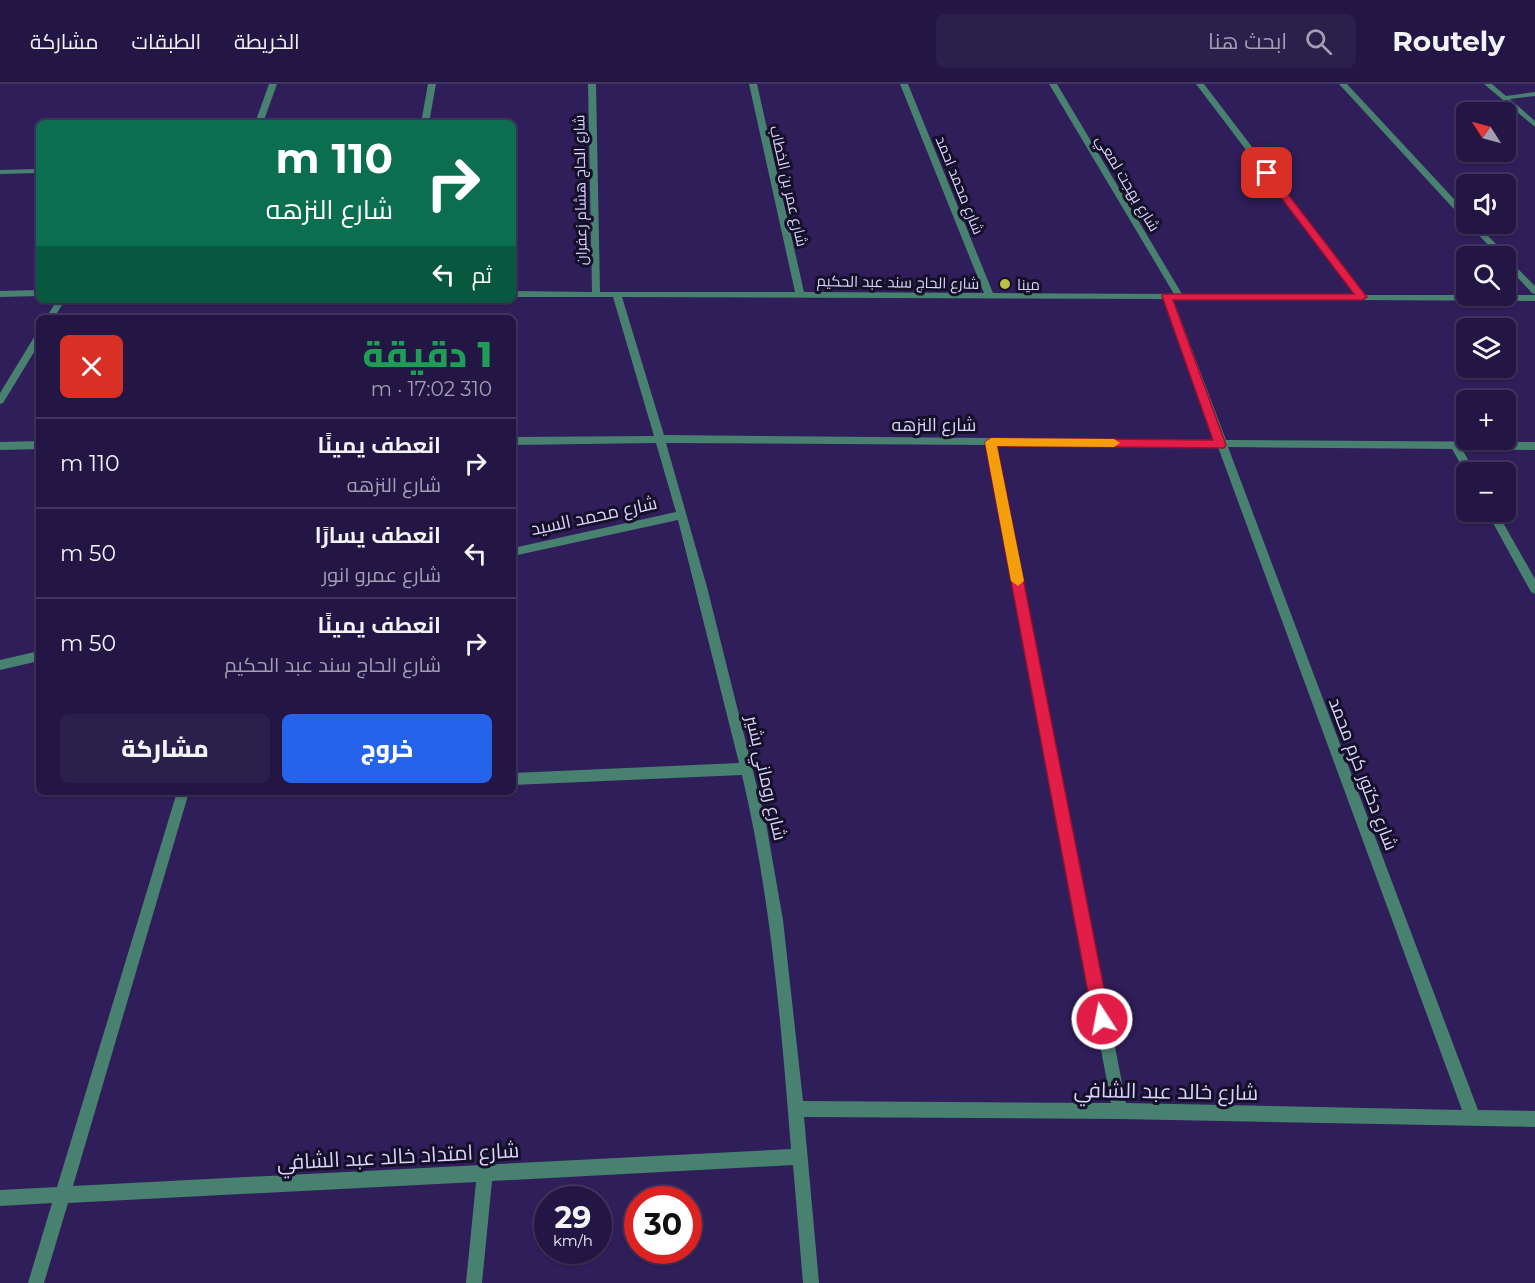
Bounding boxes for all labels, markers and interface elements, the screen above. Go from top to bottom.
search box [936,14,1356,68]
text: Routely [1392,24,1505,58]
icon: search [1302,25,1335,58]
text: ابحث هنا [1208,28,1287,55]
text: مشاركة [30,29,99,54]
text: الطبقات [132,29,201,54]
text: الخريطة [234,29,300,54]
north arrow [1456,102,1516,162]
map controls [1456,102,1516,522]
street label: شارع الحاج هشام زعفران [569,114,593,266]
street label: شارع عمر بن الخطاب [764,124,812,249]
street label: شارع بهجت لمعي [1089,131,1164,236]
text: 110 m [276,132,393,184]
street label: شارع محمد احمد [930,133,988,238]
icon: right [414,144,492,222]
pin [1241,147,1292,198]
icon: arrive [1250,156,1283,189]
button: sound [1456,174,1516,234]
text: شارع النزهه [266,193,393,226]
button: search [1456,246,1516,306]
icon: left [427,258,460,291]
text: ثم [472,262,492,289]
street label: شارع الحاج سند عبد الحكيم [816,271,979,295]
place label: مينا [1017,275,1040,294]
marker: مينا [998,277,1012,291]
button: layers [1456,318,1516,378]
text: 1 دقيقة [362,332,492,376]
button: close [60,335,123,398]
text: 310 m · 17:02 [371,377,492,401]
button: + [1456,390,1516,450]
street label: شارع النزهه [892,414,976,437]
text: انعطف يمينًا [317,432,441,459]
icon: right [459,447,492,480]
text: 110 m [60,450,120,477]
button: − [1456,462,1516,522]
text: شارع النزهه [347,473,441,497]
street label: شارع محمد السيد [529,492,659,541]
text: انعطف يسارًا [315,522,441,549]
icon: left [459,537,492,570]
text: 50 m [60,540,116,567]
text: شارع عمرو انور [322,563,441,587]
text: انعطف يمينًا [317,612,441,639]
icon: right [459,627,492,660]
text: 50 m [60,630,116,657]
text: شارع الحاج سند عبد الحكيم [224,653,441,677]
street label: شارع دكتور كرم محمد [1323,695,1402,854]
street label: شارع روماني بشير [738,712,791,843]
button: مشاركة [60,714,270,783]
button: خروج [282,714,492,783]
position arrow [1070,987,1134,1051]
street label: شارع خالد عبد الشافي [1073,1077,1259,1109]
street label: شارع امتداد خالد عبد الشافي [276,1137,520,1179]
speed limit sign: 30 [624,1186,702,1264]
text: 29 [555,1199,591,1236]
text: km/h [553,1231,593,1250]

